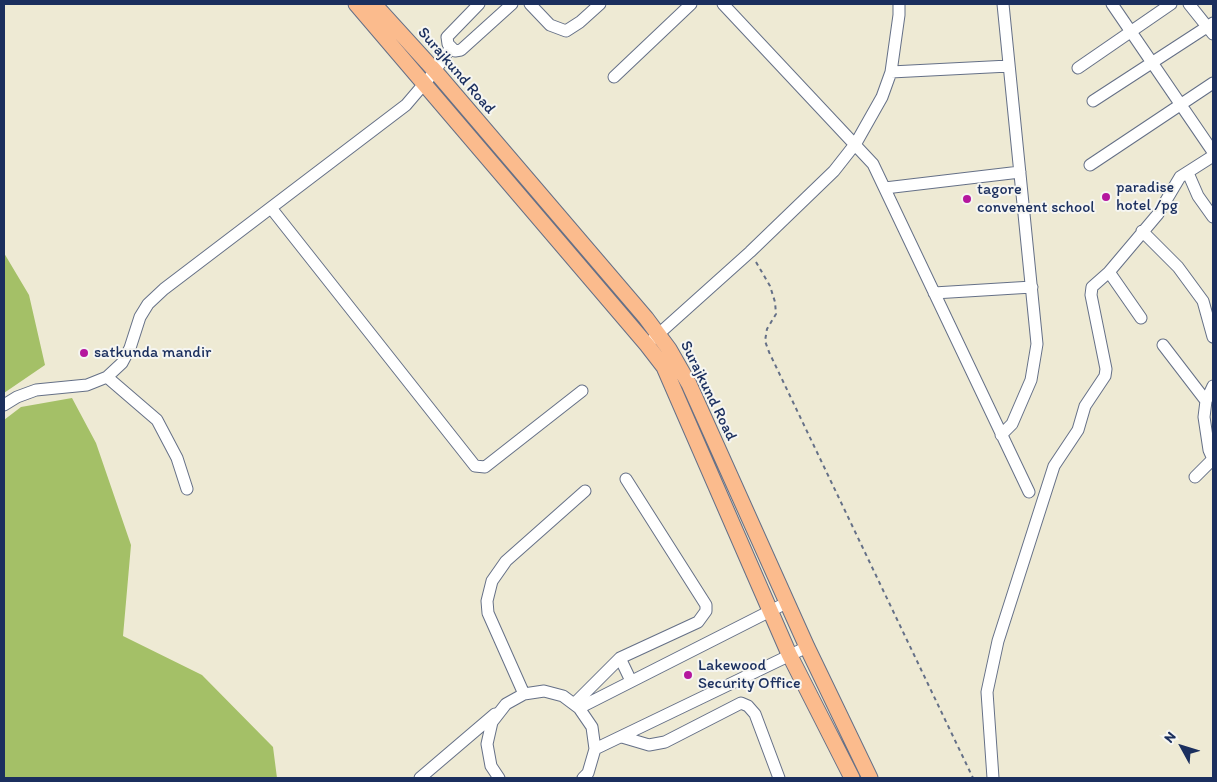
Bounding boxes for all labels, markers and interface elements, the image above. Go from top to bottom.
street label: Surajkund Road [413,24,499,118]
place label: paradise hotel /pg [1116,178,1178,216]
place label: tagore convenent school [977,180,1095,218]
marker: paradise hotel /pg [1100,191,1112,203]
marker: tagore convenent school [961,193,973,205]
street label: Surajkund Road [676,338,740,444]
place label: satkunda mandir [94,343,211,363]
marker: satkunda mandir [78,347,90,359]
place label: Lakewood Security Office [698,656,801,694]
marker: Lakewood Security Office [682,669,694,681]
north arrow [1157,722,1207,772]
text: N [1160,728,1180,746]

